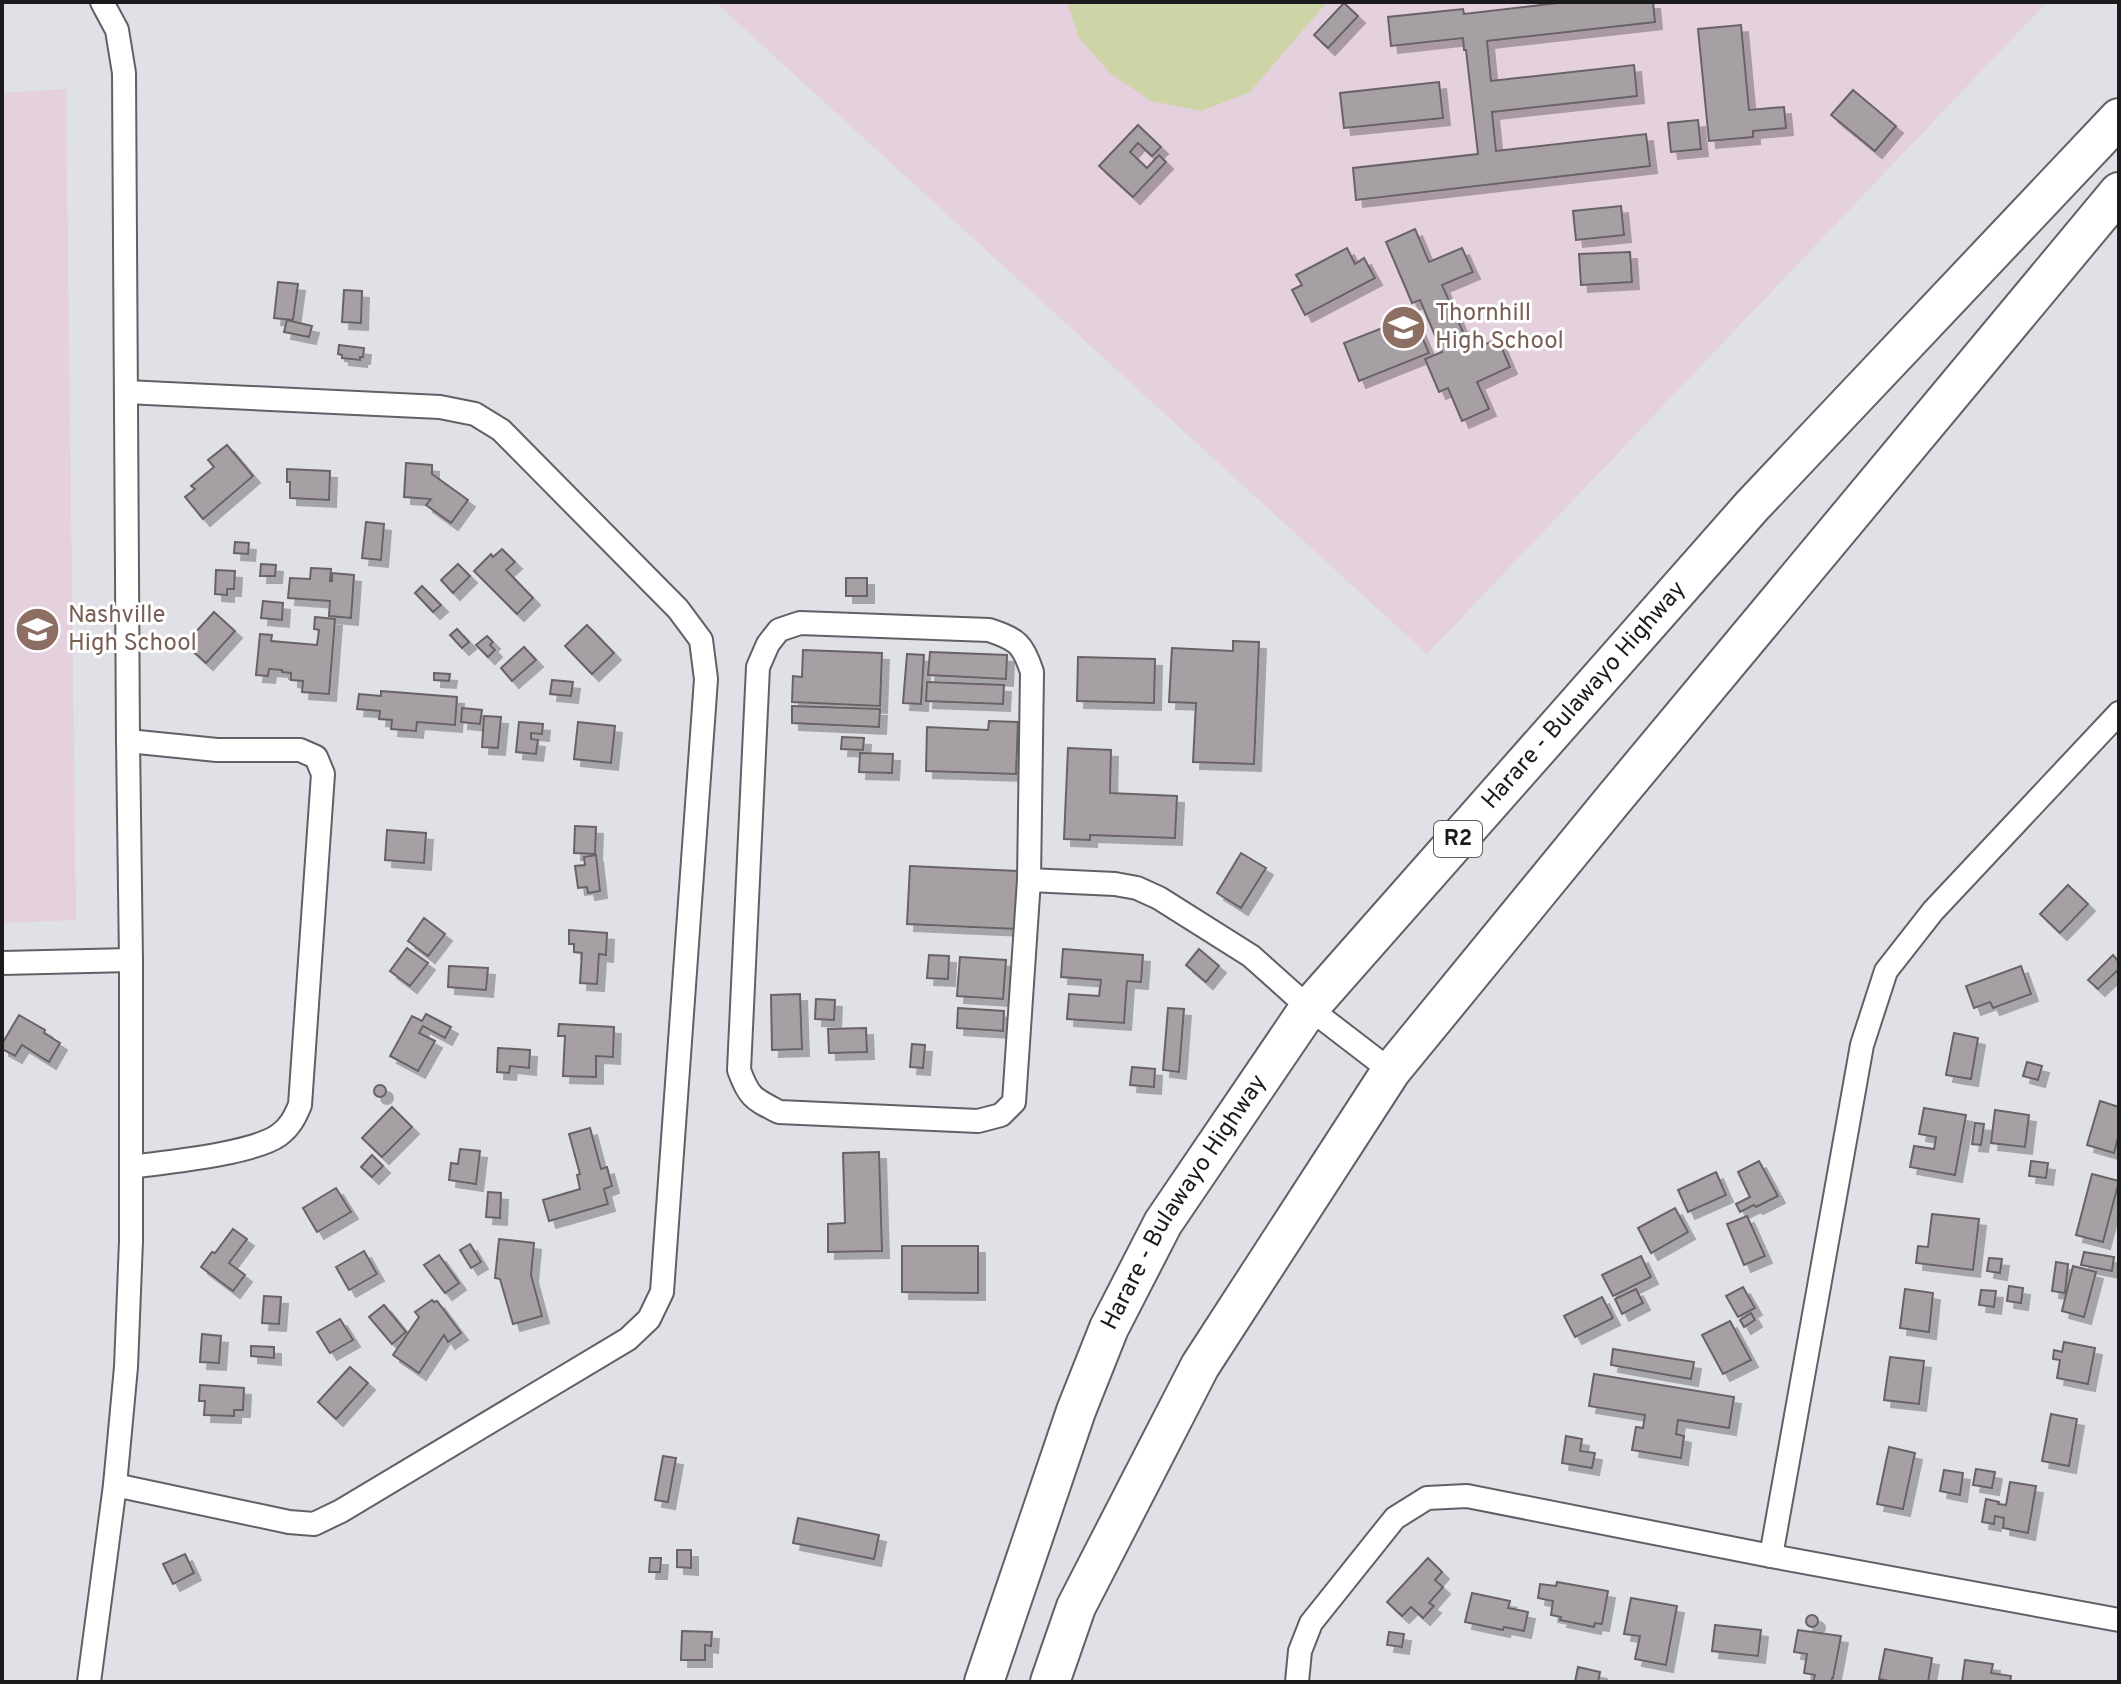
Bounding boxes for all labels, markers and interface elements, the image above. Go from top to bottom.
place label: Thornhill High School [1435,299,1564,357]
school or university icon: Thornhill High School [1380,304,1428,352]
street label: Harare - Bulawayo Highway [1476,575,1693,816]
place label: Nashville High School [68,601,197,659]
school or university icon: Nashville High School [13,606,61,654]
road number: R2 [1434,821,1482,857]
street label: Harare - Bulawayo Highway [1095,1069,1274,1335]

